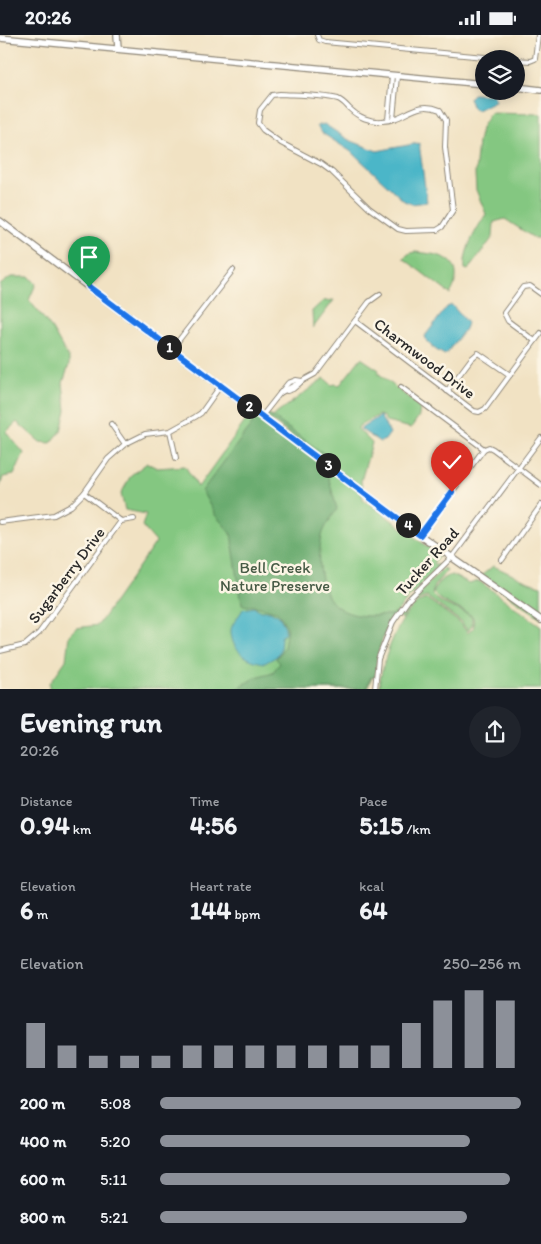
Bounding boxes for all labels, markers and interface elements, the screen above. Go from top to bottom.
text: 20:26 [25,6,71,29]
map controls [475,50,525,100]
button: layers [475,50,525,100]
pin [68,236,110,287]
icon: arrive [75,243,103,271]
street label: Charmwood Drive [370,314,479,403]
pin: 1 [156,335,182,359]
text: 1 [166,339,173,356]
pin: 2 [236,393,262,419]
text: 2 [246,398,253,415]
pin [431,441,473,492]
icon: check [438,448,466,476]
pin: 3 [316,453,340,477]
text: 3 [325,457,332,474]
pin: 4 [396,513,420,537]
text: 4 [404,517,413,534]
street label: Sugarberry Drive [24,523,109,627]
street label: Tucker Road [392,523,463,599]
park label: Bell Creek Nature Preserve [220,558,330,595]
text: Evening run [20,705,162,739]
button: share [469,706,521,758]
text: 20:26 [20,741,59,760]
text: Distance [20,793,72,810]
text: Time [190,793,220,810]
text: Pace [359,793,387,810]
text: 0.94 [20,810,70,840]
text: 4:56 [190,810,237,840]
text: 5:15 [359,810,403,840]
text: km [70,821,91,838]
text: /km [403,821,431,838]
text: Elevation [20,878,76,895]
text: Heart rate [190,878,252,895]
text: kcal [359,878,384,895]
text: 6 [20,895,33,925]
text: 144 [190,895,231,925]
text: 64 [359,895,388,925]
text: m [33,906,48,923]
text: bpm [231,906,260,923]
text: Elevation [20,954,84,973]
text: 250–256 m [443,954,521,973]
text: 200 m [20,1094,65,1113]
text: 5:08 [100,1094,131,1113]
text: 400 m [20,1132,66,1151]
text: 5:20 [100,1132,131,1151]
text: 600 m [20,1170,65,1189]
text: 5:11 [100,1170,127,1189]
text: 800 m [20,1208,66,1227]
text: 5:21 [100,1208,128,1227]

